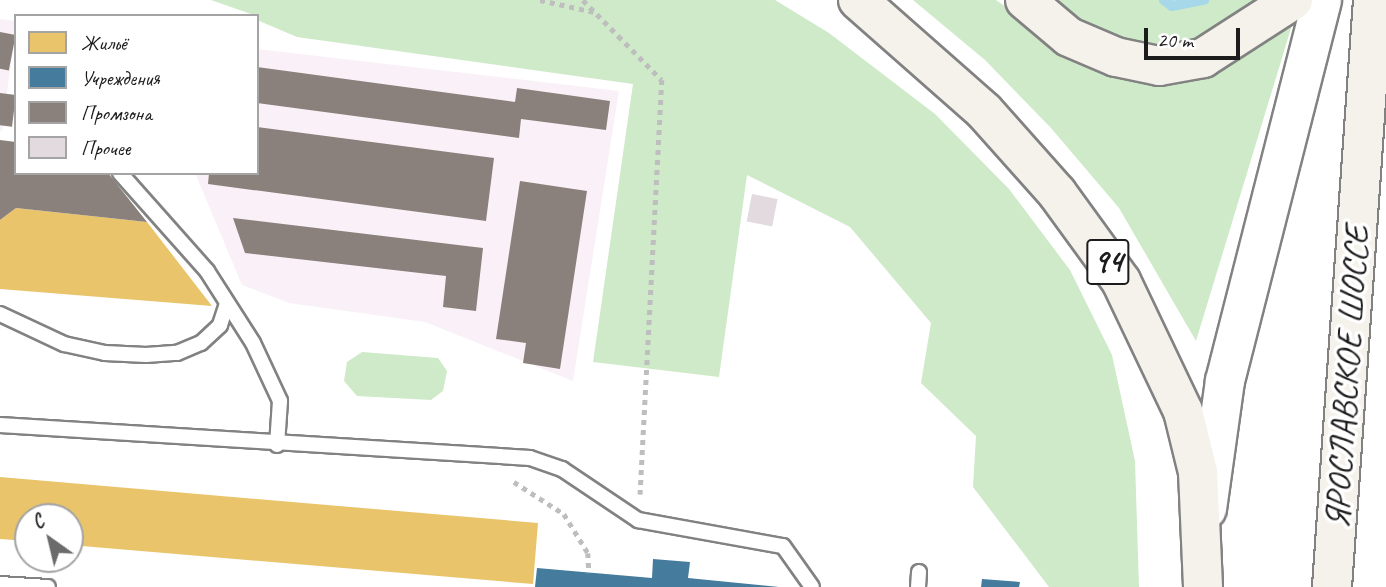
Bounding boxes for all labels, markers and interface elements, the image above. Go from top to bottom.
legend [14,14,259,175]
scale bar [1148,14,1244,58]
text: 20 m [1157,27,1193,53]
text: Жильё [81,30,127,56]
text: Учреждения [81,65,160,91]
text: Промзона [81,100,152,126]
text: Прочее [81,135,130,161]
street label: ЯРОСЛАВСКОЕ ШОССЕ [1315,224,1379,530]
road number: 94 [1085,232,1131,292]
north arrow [14,503,84,573]
text: С [28,510,49,535]

